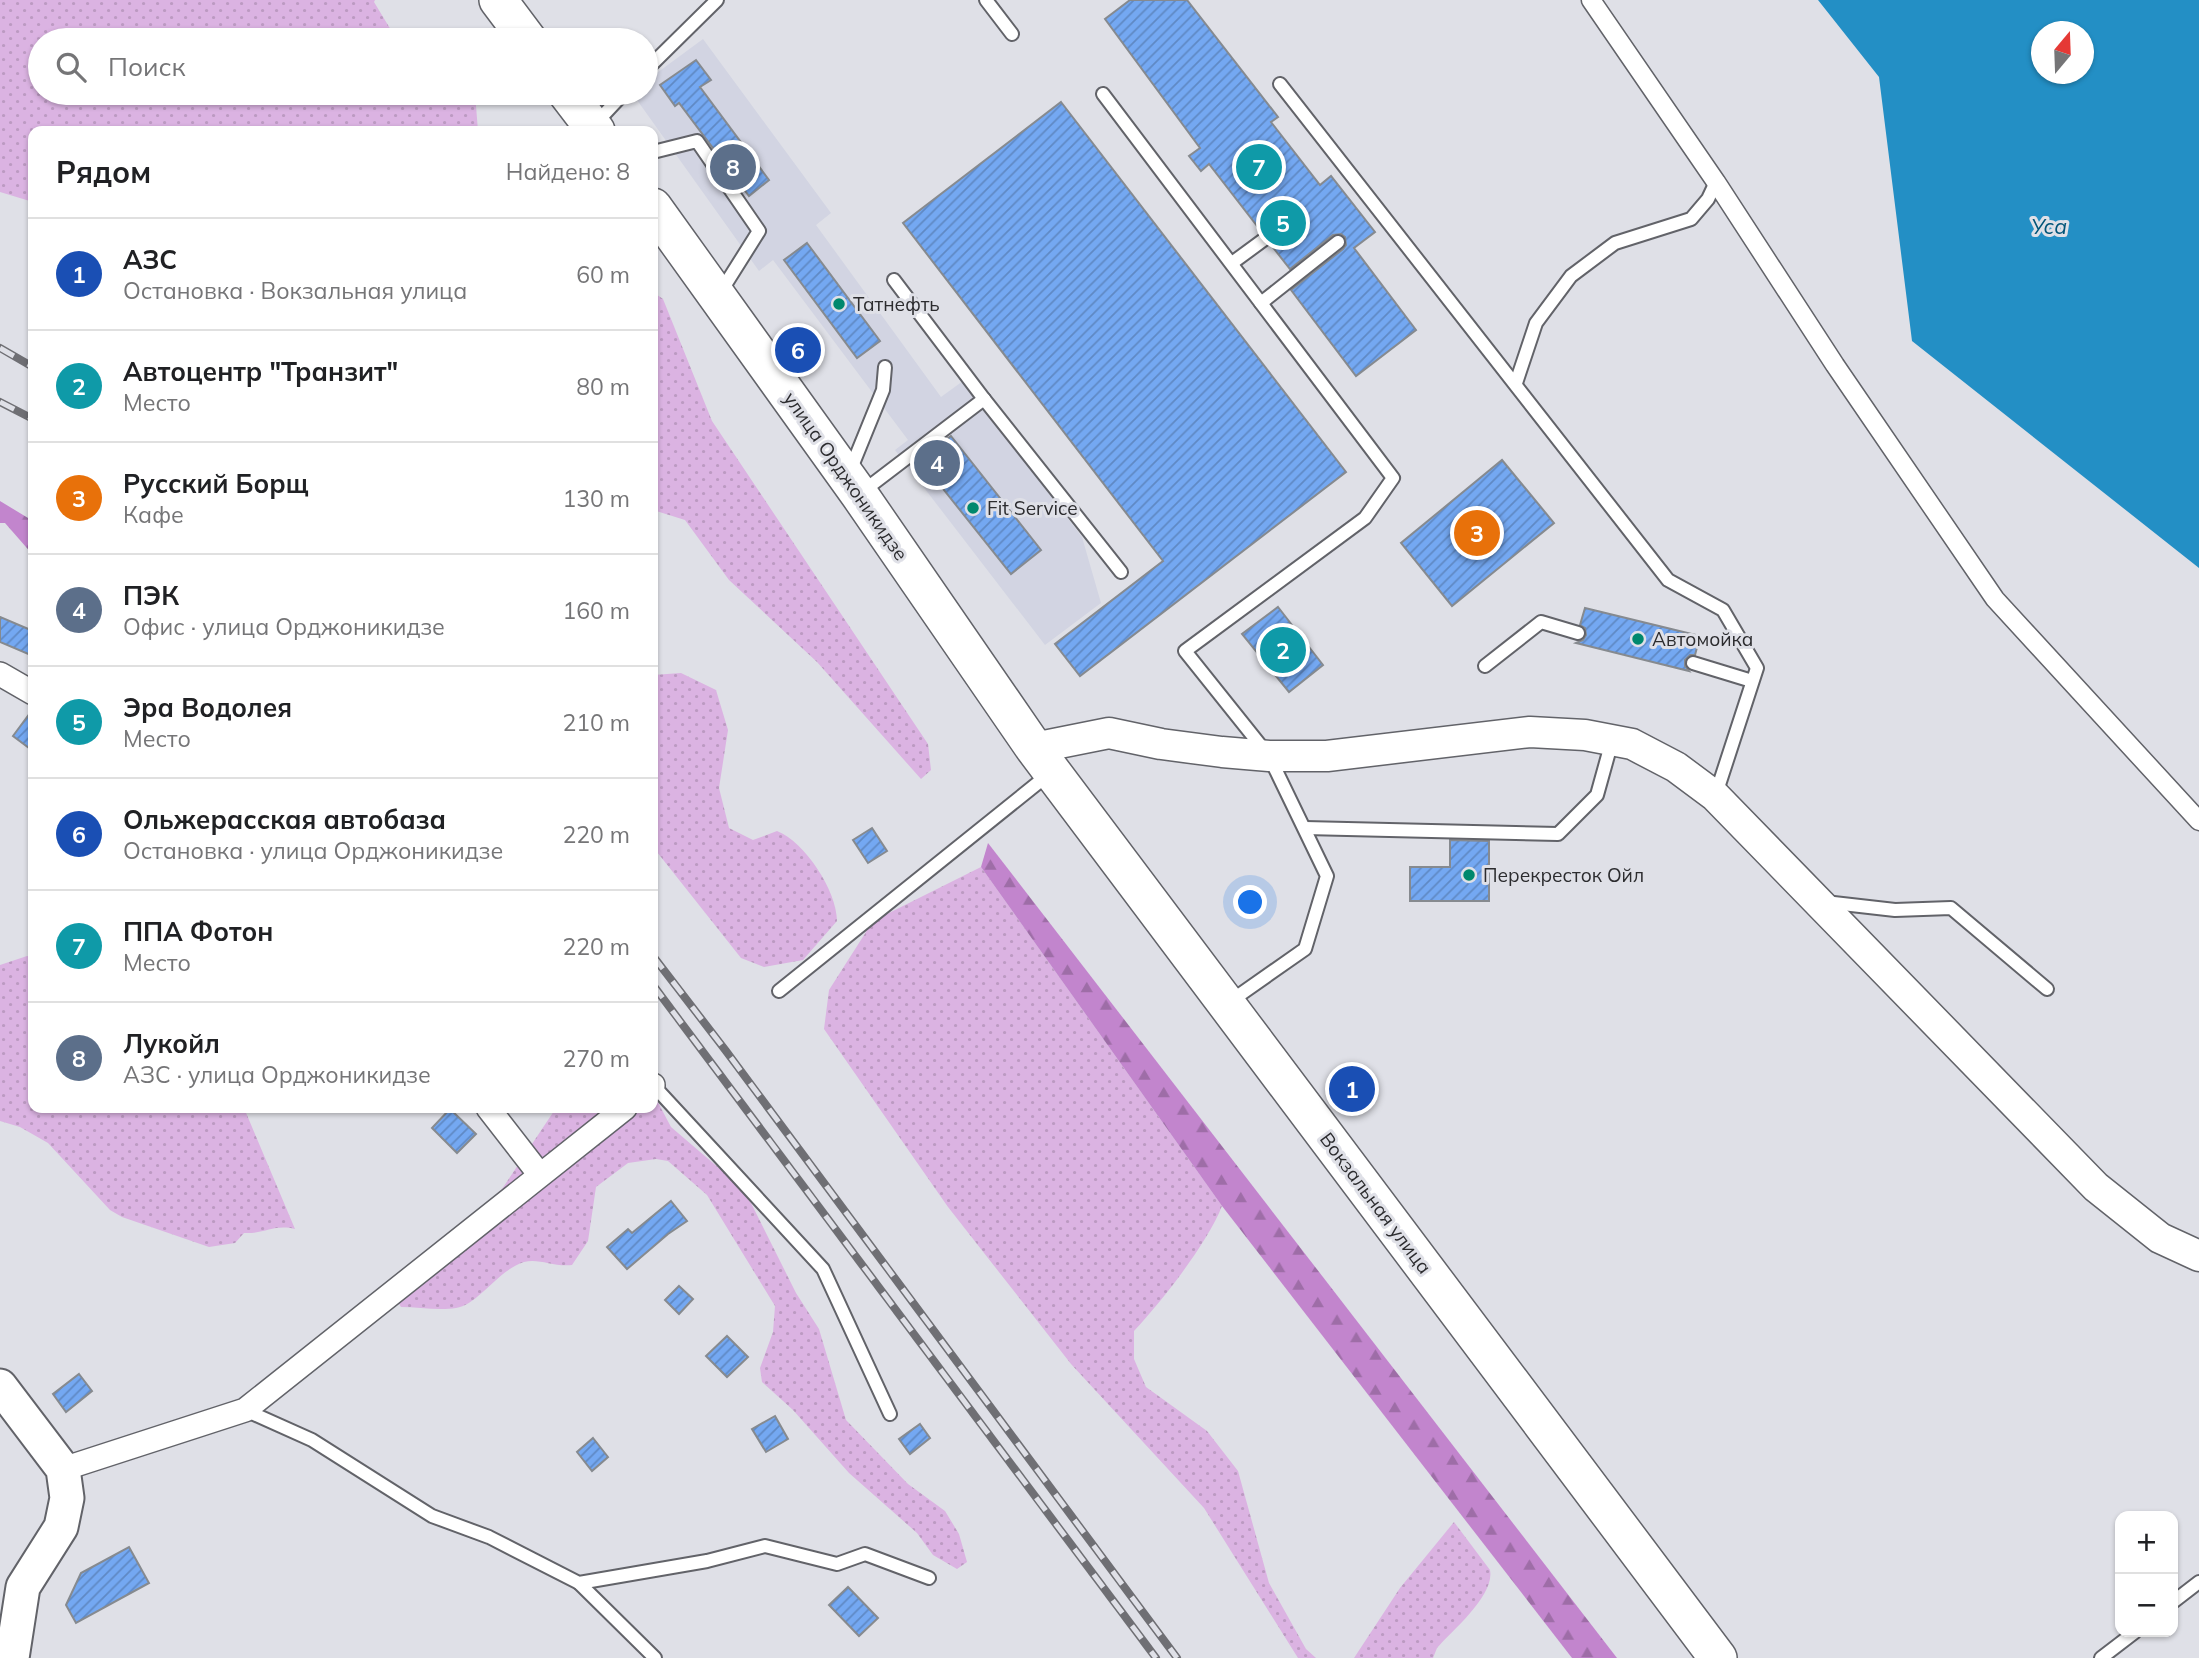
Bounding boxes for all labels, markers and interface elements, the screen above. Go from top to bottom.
north arrow [2031,21,2094,84]
search box [28,28,658,105]
icon: search [52,48,90,86]
text: Поиск [108,50,186,83]
pin: 8 [710,141,756,193]
pin: 7 [1236,141,1282,193]
text: Рядом [56,153,151,191]
text: Найдено: 8 [506,157,630,186]
pin: 5 [1260,197,1306,249]
water label: Уса [2031,213,2067,239]
text: АЗС [123,243,177,276]
text: 1 [72,260,86,289]
text: 60 m [576,260,630,289]
text: Остановка · Вокзальная улица [123,276,467,305]
place label: Татнефть [853,292,940,316]
marker: Татнефть [831,296,847,312]
pin: 6 [775,324,821,376]
text: Автоцентр "Транзит" [123,355,398,388]
text: 2 [72,372,86,401]
text: 80 m [576,372,630,401]
street label: улица Орджоникидзе [779,387,913,565]
text: Место [123,388,191,417]
pin: 4 [914,437,960,489]
text: Русский Борщ [123,467,309,500]
text: 3 [72,484,86,513]
text: 130 m [562,484,630,513]
place label: Fit Service [987,496,1078,520]
text: Кафе [123,500,184,529]
marker: Fit Service [965,500,981,516]
pin: 3 [1454,507,1500,559]
text: ПЭК [123,579,179,612]
text: 4 [72,596,86,625]
text: 160 m [562,596,630,625]
text: Офис · улица Орджоникидзе [123,612,445,641]
pin: 2 [1260,624,1306,676]
place label: Автомойка [1652,627,1753,651]
marker: Автомойка [1630,631,1646,647]
text: Эра Водолея [123,691,292,724]
text: 5 [72,708,86,737]
text: 210 m [562,708,630,737]
text: Место [123,724,191,753]
text: Ольжерасская автобаза [123,803,446,836]
text: 6 [72,820,86,849]
text: 220 m [562,820,630,849]
text: Остановка · улица Орджоникидзе [123,836,503,865]
place label: Перекресток Ойл [1483,863,1644,887]
marker: Перекресток Ойл [1461,867,1477,883]
your location [1233,885,1267,919]
text: ППА Фотон [123,915,273,948]
text: 7 [72,932,86,961]
text: 220 m [562,932,630,961]
text: Место [123,948,191,977]
text: Лукойл [123,1027,220,1060]
text: 8 [72,1044,86,1073]
text: 270 m [562,1044,630,1073]
text: АЗС · улица Орджоникидзе [123,1060,431,1089]
pin: 1 [1329,1063,1375,1115]
street label: Вокзальная улица [1315,1128,1437,1278]
map controls [2115,1511,2178,1637]
button: + [2115,1511,2178,1574]
button: − [2115,1574,2178,1637]

